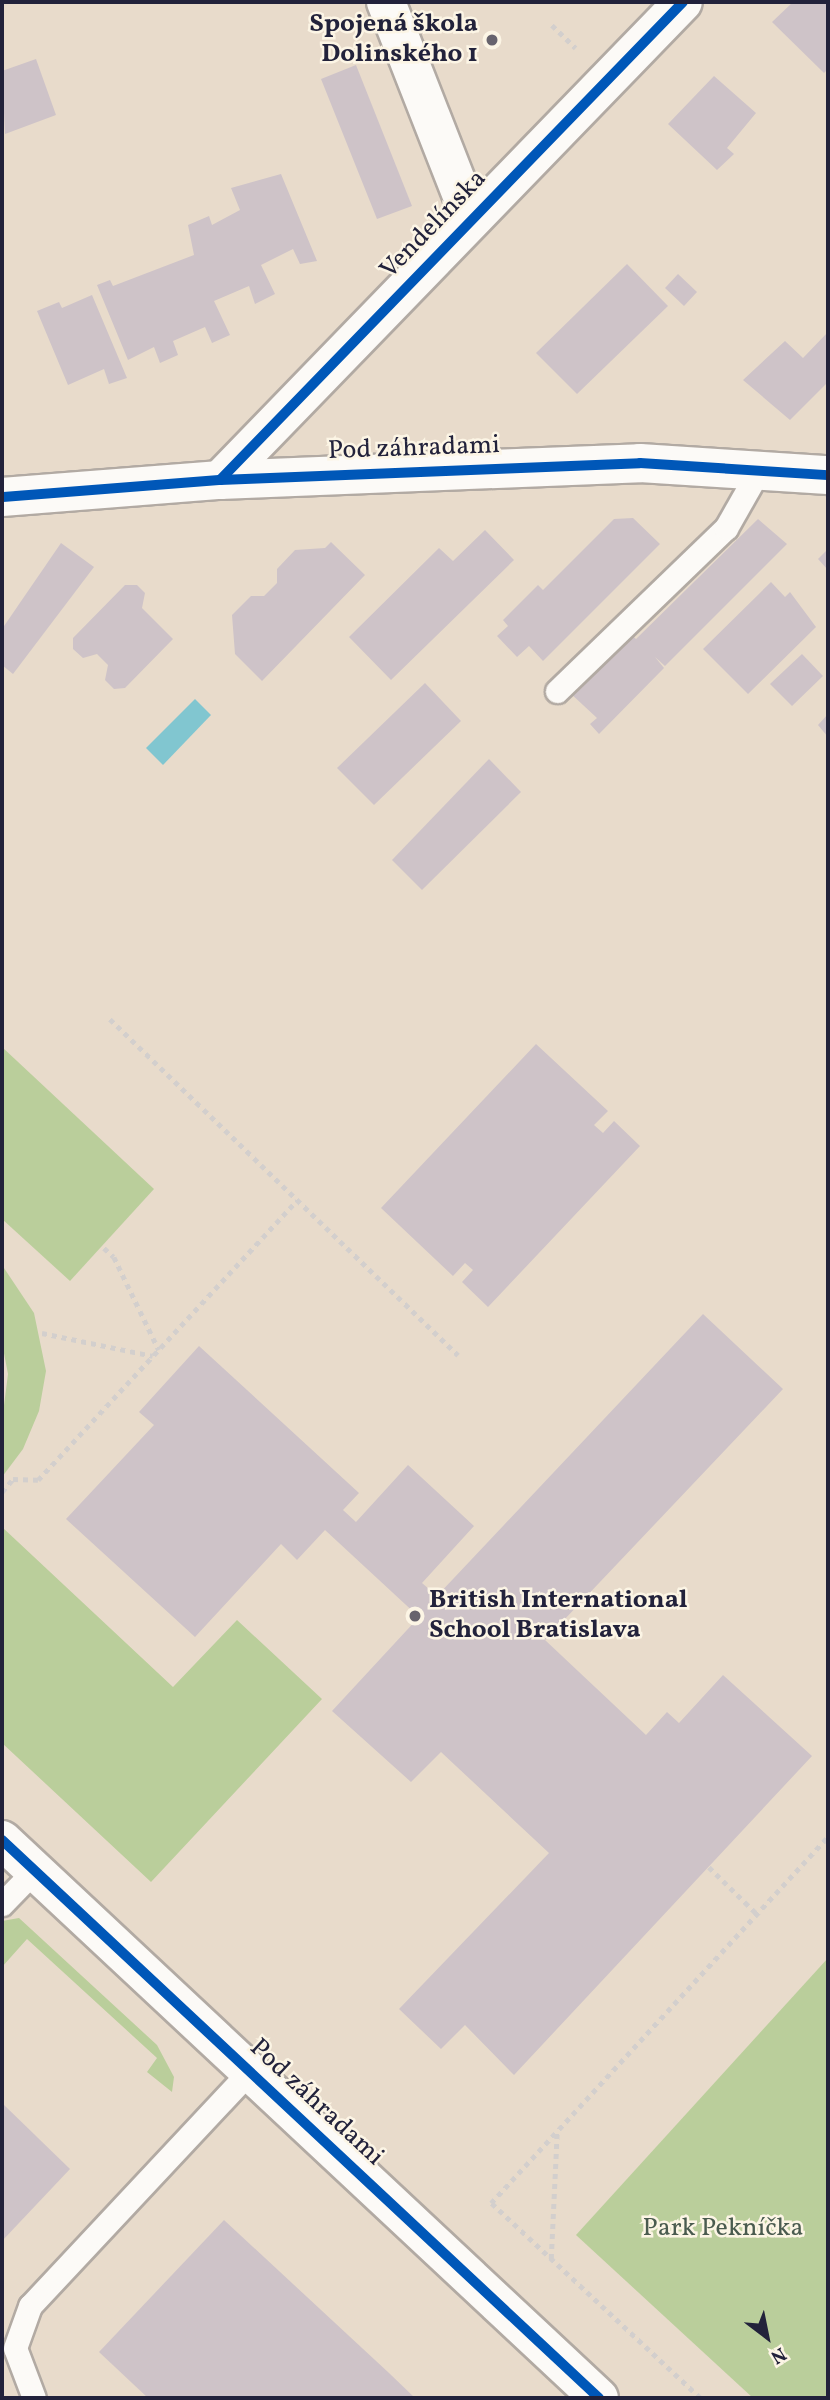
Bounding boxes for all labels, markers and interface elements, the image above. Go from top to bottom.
place label: Spojená škola Dolinského 1 [309,9,478,70]
marker: Spojená škola Dolinského 1 [484,32,500,48]
street label: Vendelínska [374,164,494,286]
street label: Pod záhradami [327,430,501,468]
place label: British International School Bratislava [429,1585,688,1646]
marker: British International School Bratislava [407,1608,423,1624]
street label: Pod záhradami [242,2033,390,2173]
park label: Park Pekníčka [643,2213,803,2245]
north arrow [732,2302,802,2372]
text: N [765,2340,791,2369]

